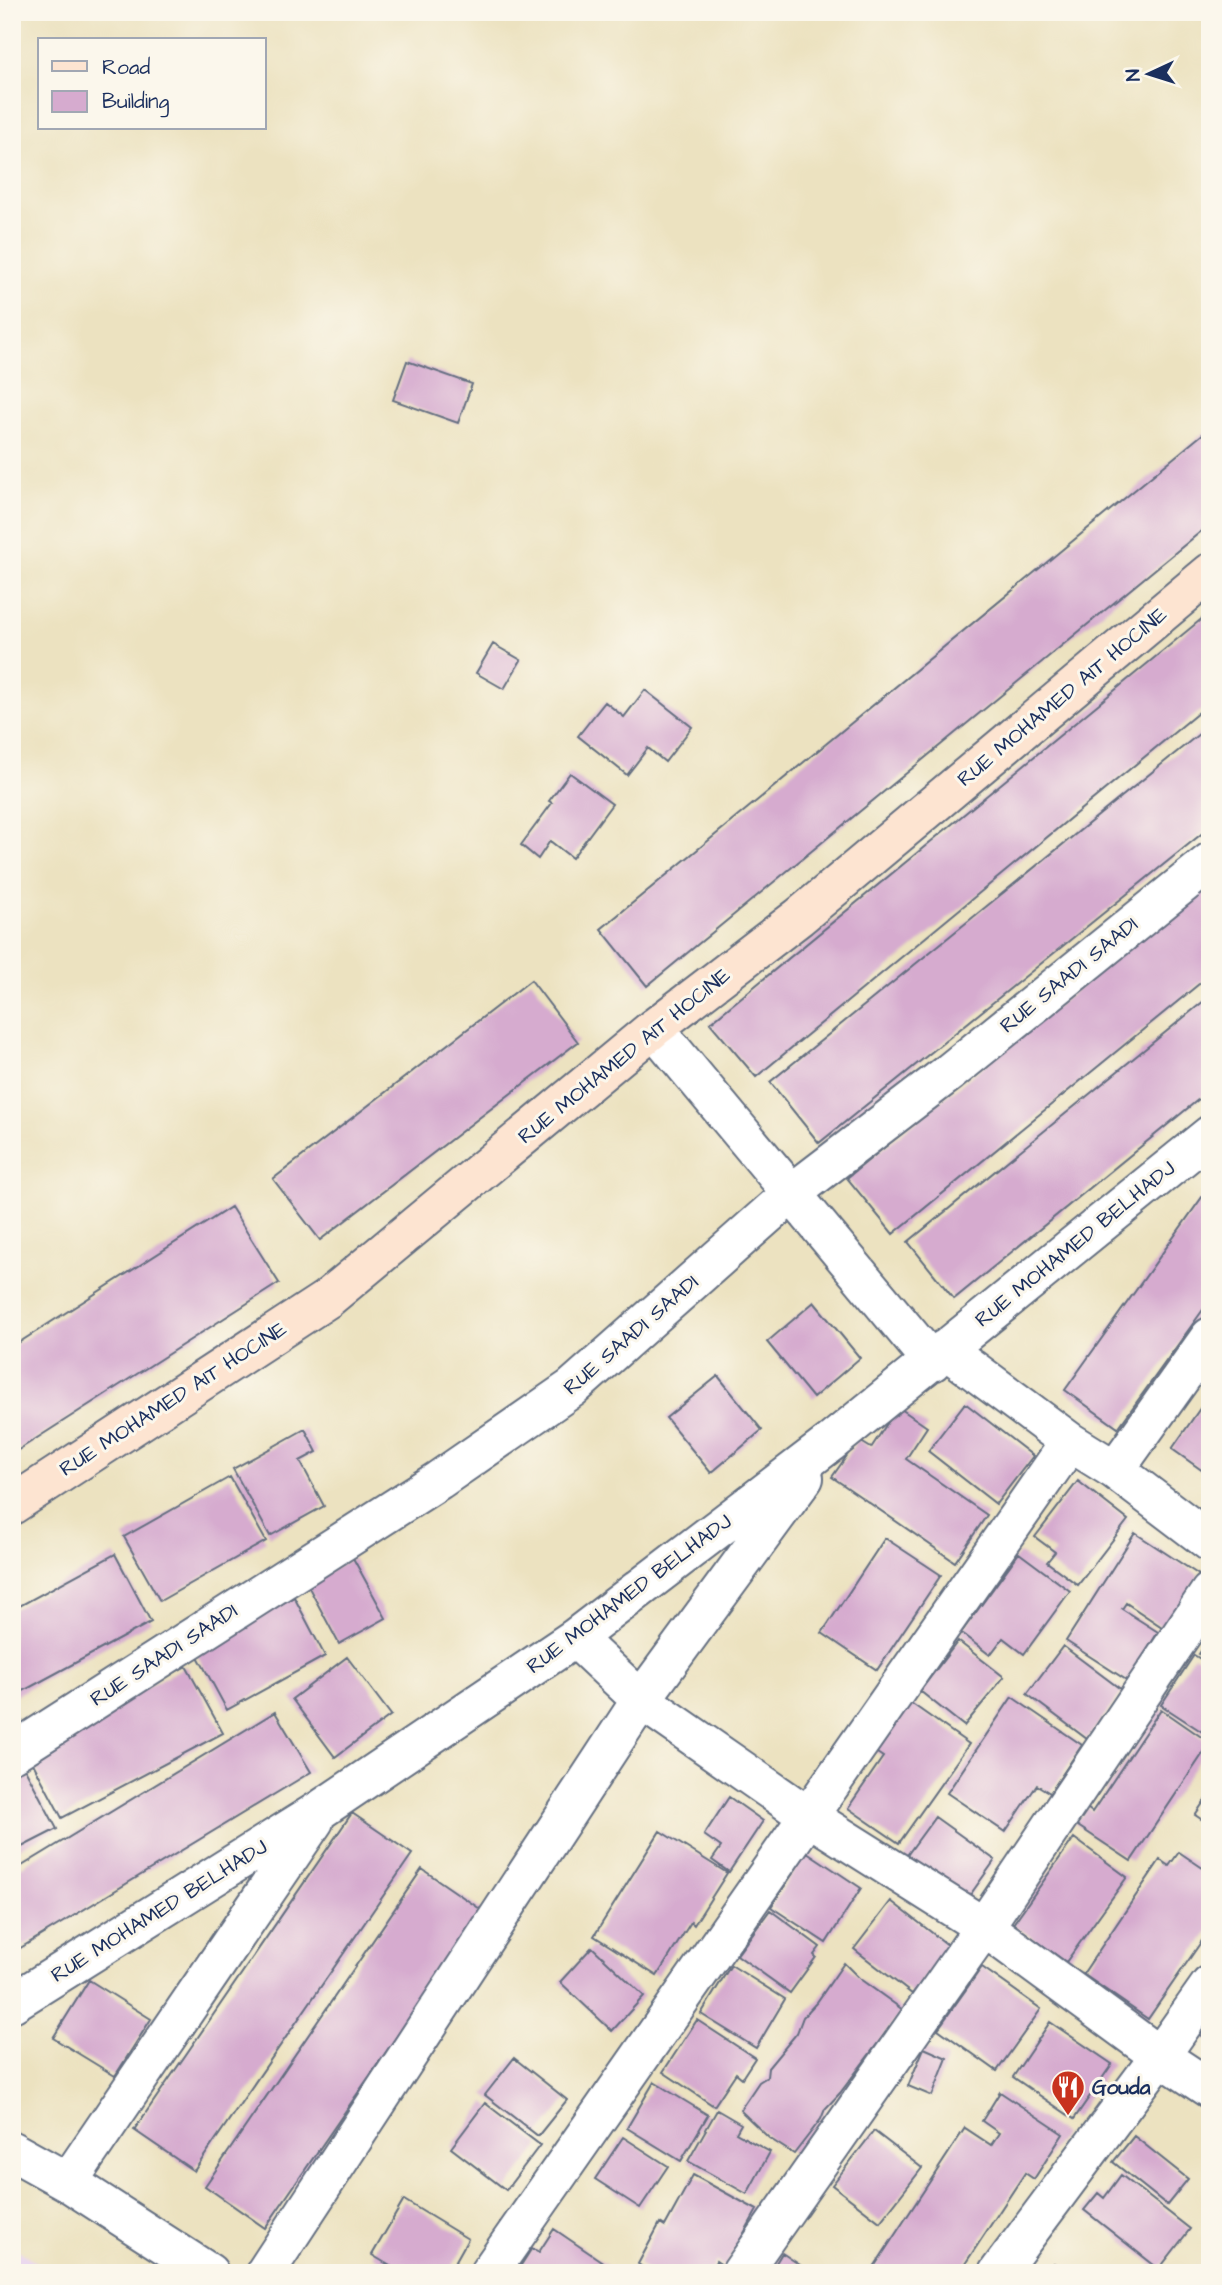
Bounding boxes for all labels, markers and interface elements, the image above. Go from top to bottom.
legend [38,38,266,130]
north arrow [1114,38,1184,108]
text: Road [102,53,150,82]
text: N [1120,68,1147,82]
text: Building [102,87,170,118]
street label: RUE MOHAMED AIT HOCINE [951,600,1173,793]
street label: RUE SAADI SAADI [994,910,1144,1040]
street label: RUE MOHAMED AIT HOCINE [512,961,737,1151]
street label: RUE MOHAMED BELHADJ [969,1154,1181,1334]
street label: RUE SAADI SAADI [557,1268,705,1402]
street label: RUE MOHAMED AIT HOCINE [54,1314,293,1483]
street label: RUE MOHAMED BELHADJ [521,1507,737,1681]
street label: RUE SAADI SAADI [85,1596,243,1714]
street label: RUE MOHAMED BELHADJ [45,1833,273,1989]
restaurant icon: Gouda [1049,2068,1087,2117]
place label: Gouda [1092,2073,1151,2102]

